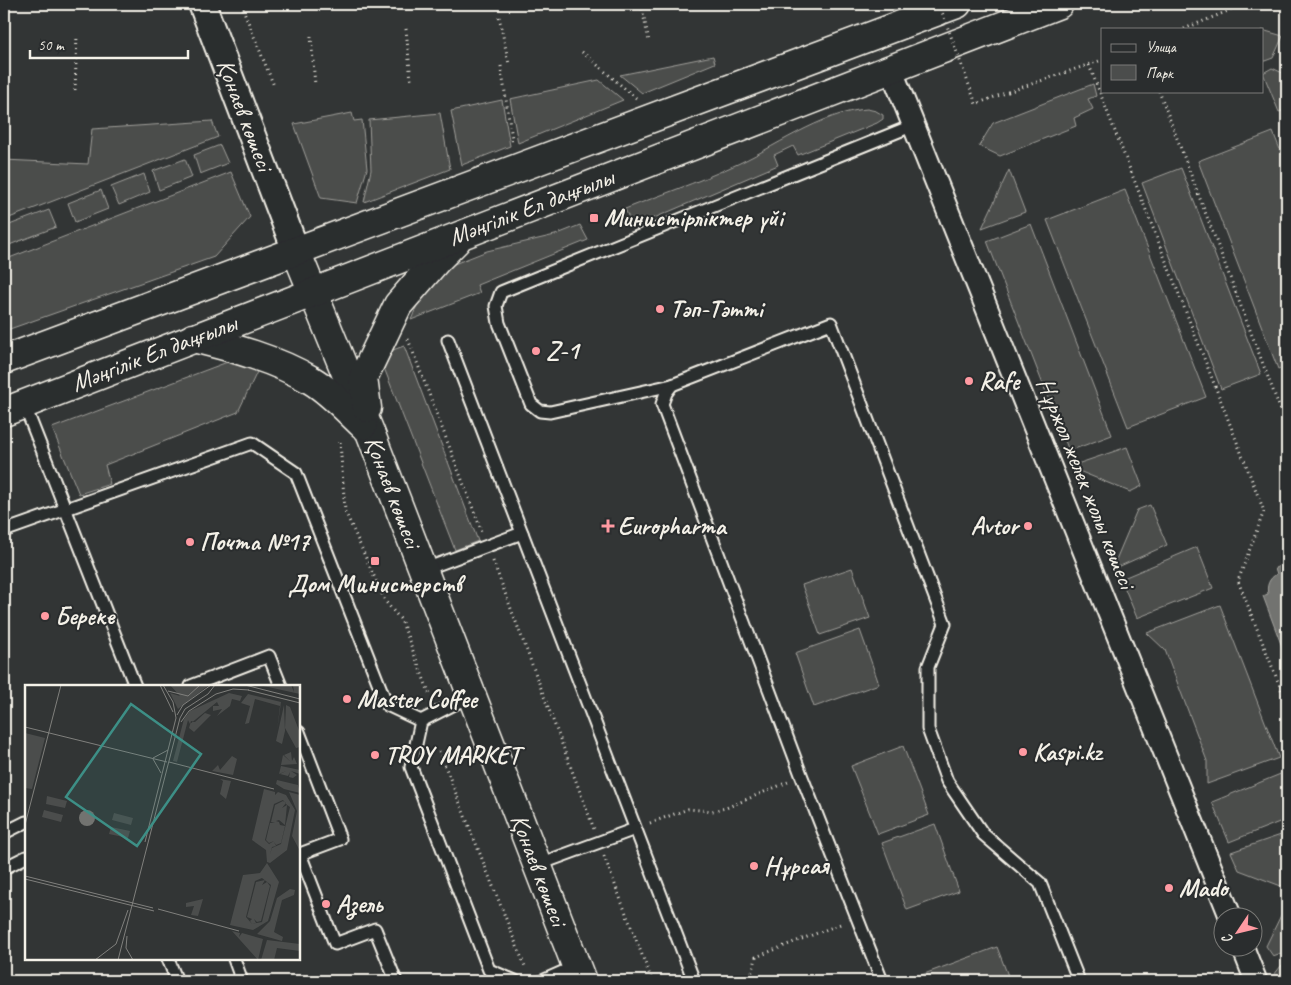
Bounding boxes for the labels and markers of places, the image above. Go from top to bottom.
place label: Министірліктер үйі [604,202,786,234]
marker: Министірліктер үйі [588,212,600,224]
place label: Тәп-Тәтті [670,293,766,325]
marker: Тәп-Тәтті [654,303,666,315]
place label: Z-1 [546,335,581,367]
marker: Z-1 [530,345,542,357]
place label: Rafe [979,365,1021,397]
marker: Rafe [963,375,975,387]
place label: Europharma [618,510,727,542]
place label: Avtor [971,510,1021,542]
marker: Europharma [602,520,614,532]
marker: Avtor [1022,520,1034,532]
place label: Почта №17 [200,526,312,558]
marker: Почта №17 [184,536,196,548]
marker: Дом Министерств [369,555,381,567]
place label: Дом Министерств [288,568,466,600]
place label: Береке [55,600,116,632]
marker: Береке [39,610,51,622]
place label: Master Coffee [357,683,479,715]
marker: Master Coffee [341,693,353,705]
place label: Kaspi.kz [1033,736,1104,768]
place label: TROY MARKET [385,739,525,771]
marker: Kaspi.kz [1017,746,1029,758]
marker: TROY MARKET [369,749,381,761]
place label: Нұрсая [764,850,831,882]
marker: Нұрсая [748,860,760,872]
place label: Mado [1179,872,1230,904]
marker: Mado [1163,882,1175,894]
place label: Азель [336,888,384,920]
marker: Азель [320,898,332,910]

